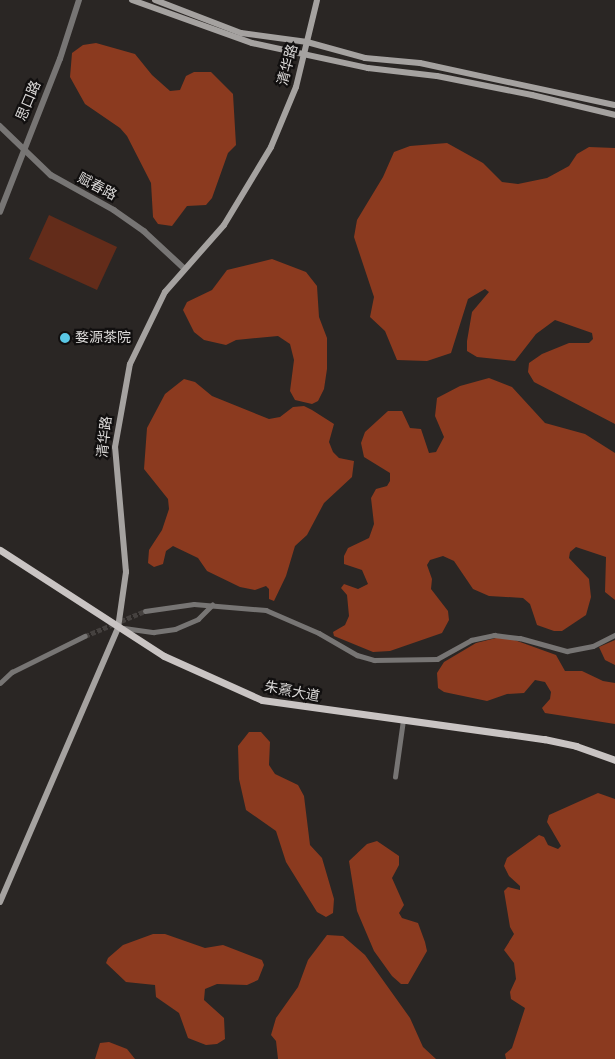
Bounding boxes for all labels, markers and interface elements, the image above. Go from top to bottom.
street label: 清华路 [274,43,302,87]
street label: 思口路 [13,78,45,124]
street label: 赋春路 [75,170,119,204]
place label: 婺源茶院 [75,330,131,346]
marker: 婺源茶院 [59,332,71,344]
street label: 清华路 [94,415,116,459]
street label: 朱熹大道 [263,678,321,706]

